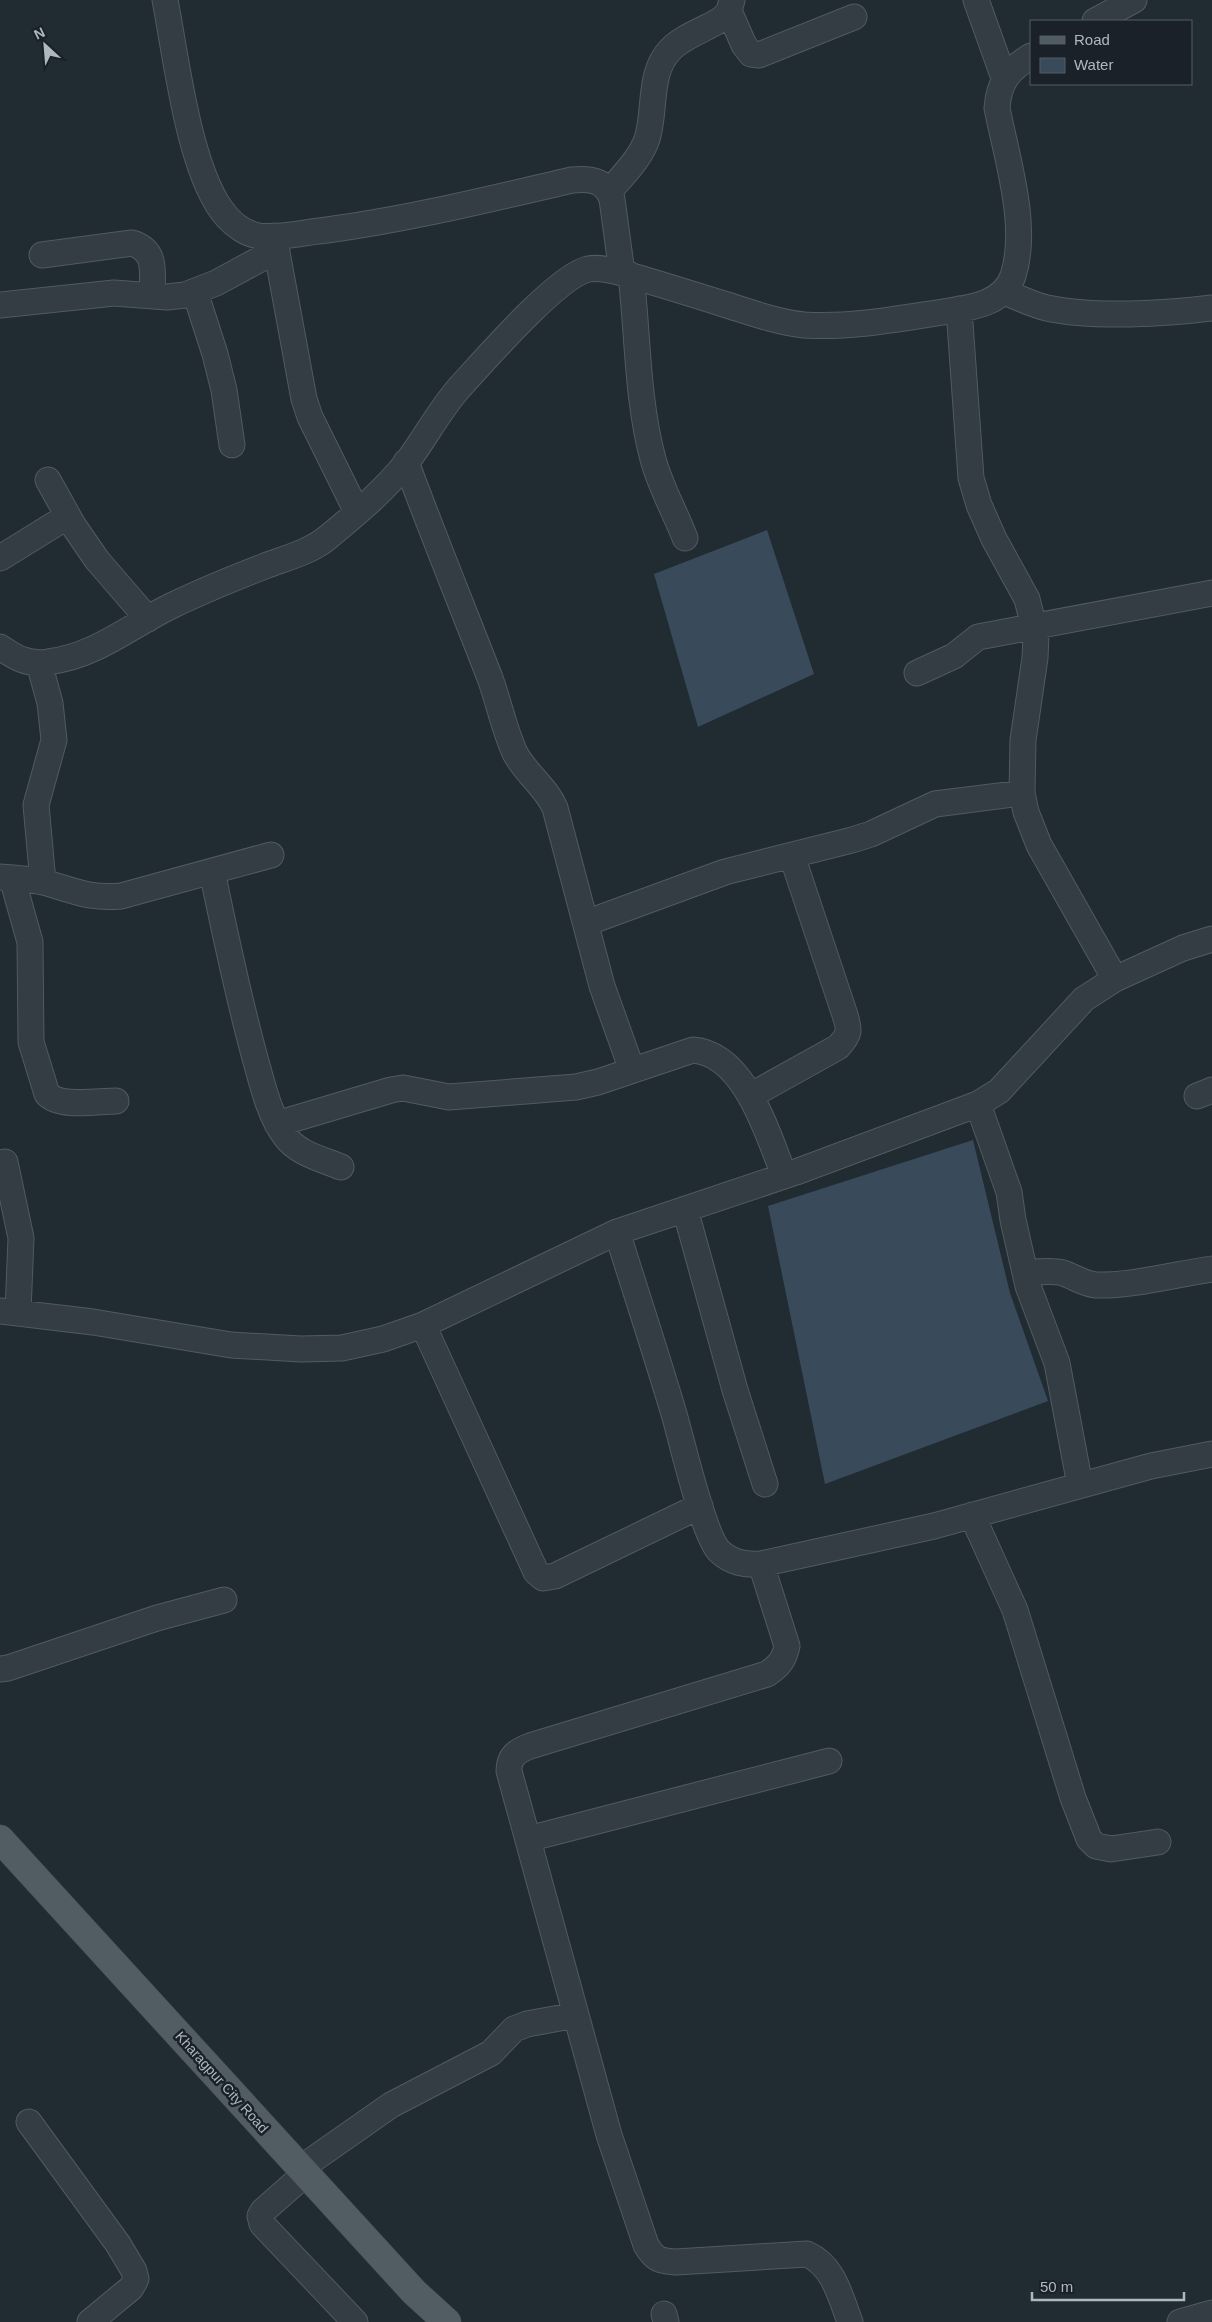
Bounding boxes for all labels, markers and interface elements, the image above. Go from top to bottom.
north arrow [20,20,70,70]
legend [1030,20,1192,85]
text: N [31,24,47,43]
text: Road [1074,31,1110,48]
text: Water [1074,56,1113,73]
street label: Kharagpur City Road [172,2028,272,2136]
scale bar [1032,2270,1184,2302]
text: 50 m [1040,2278,1073,2295]

